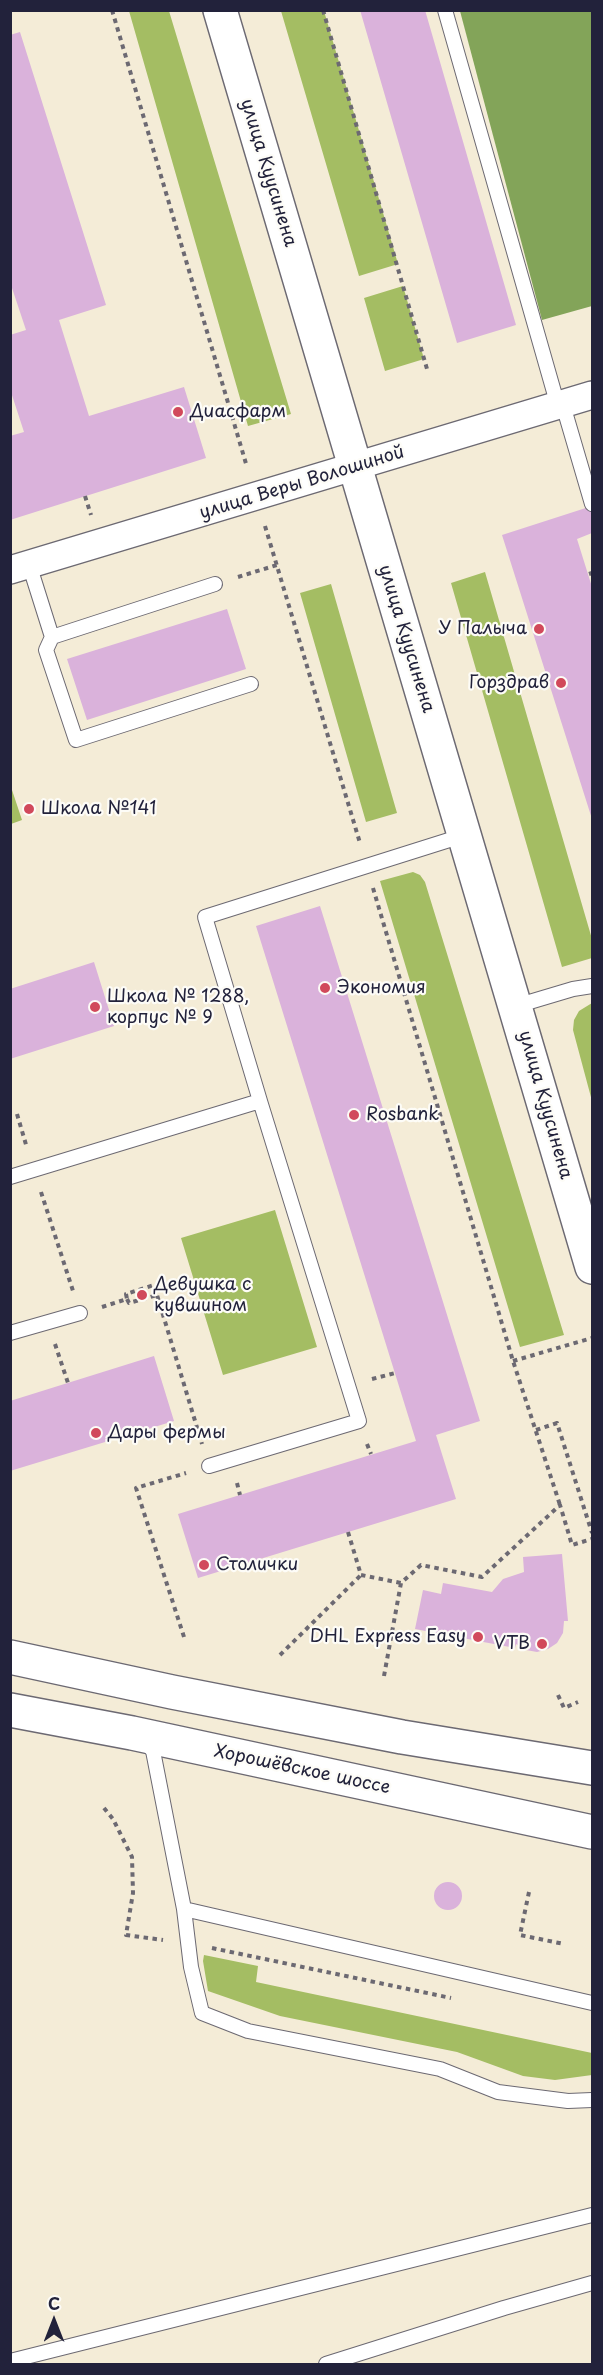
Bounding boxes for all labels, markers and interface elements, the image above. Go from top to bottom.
street label: улица Куусинена [235,96,301,250]
place label: Диасфарм [190,401,286,423]
marker: Диасфарм [171,405,185,419]
street label: улица Веры Волошиной [197,442,407,524]
street label: улица Куусинена [373,562,439,716]
place label: У Палыча [438,618,527,640]
marker: У Палыча [532,622,546,636]
place label: Горздрав [469,672,549,694]
marker: Горздрав [554,676,568,690]
place label: Школа №141 [41,798,156,820]
marker: Школа №141 [22,802,36,816]
place label: Экономия [337,977,426,999]
marker: Экономия [318,981,332,995]
place label: Школа № 1288, корпус № 9 [107,986,249,1028]
marker: Школа № 1288, корпус № 9 [88,1000,102,1014]
street label: улица Куусинена [513,1028,577,1182]
place label: Rosbank [366,1104,439,1126]
marker: Rosbank [347,1108,361,1122]
place label: Девушка с кувшином [154,1274,251,1316]
marker: Девушка с кувшином [135,1288,149,1302]
place label: Дары фермы [108,1422,226,1444]
marker: Дары фермы [89,1426,103,1440]
place label: Столички [216,1554,298,1576]
marker: Столички [197,1558,211,1572]
place label: DHL Express Easy [310,1626,466,1648]
marker: DHL Express Easy [471,1630,485,1644]
place label: VTB [493,1633,530,1655]
marker: VTB [535,1637,549,1651]
street label: Хорошёвское шоссе [212,1741,392,1799]
north arrow [24,2291,84,2351]
text: С [48,2291,60,2315]

